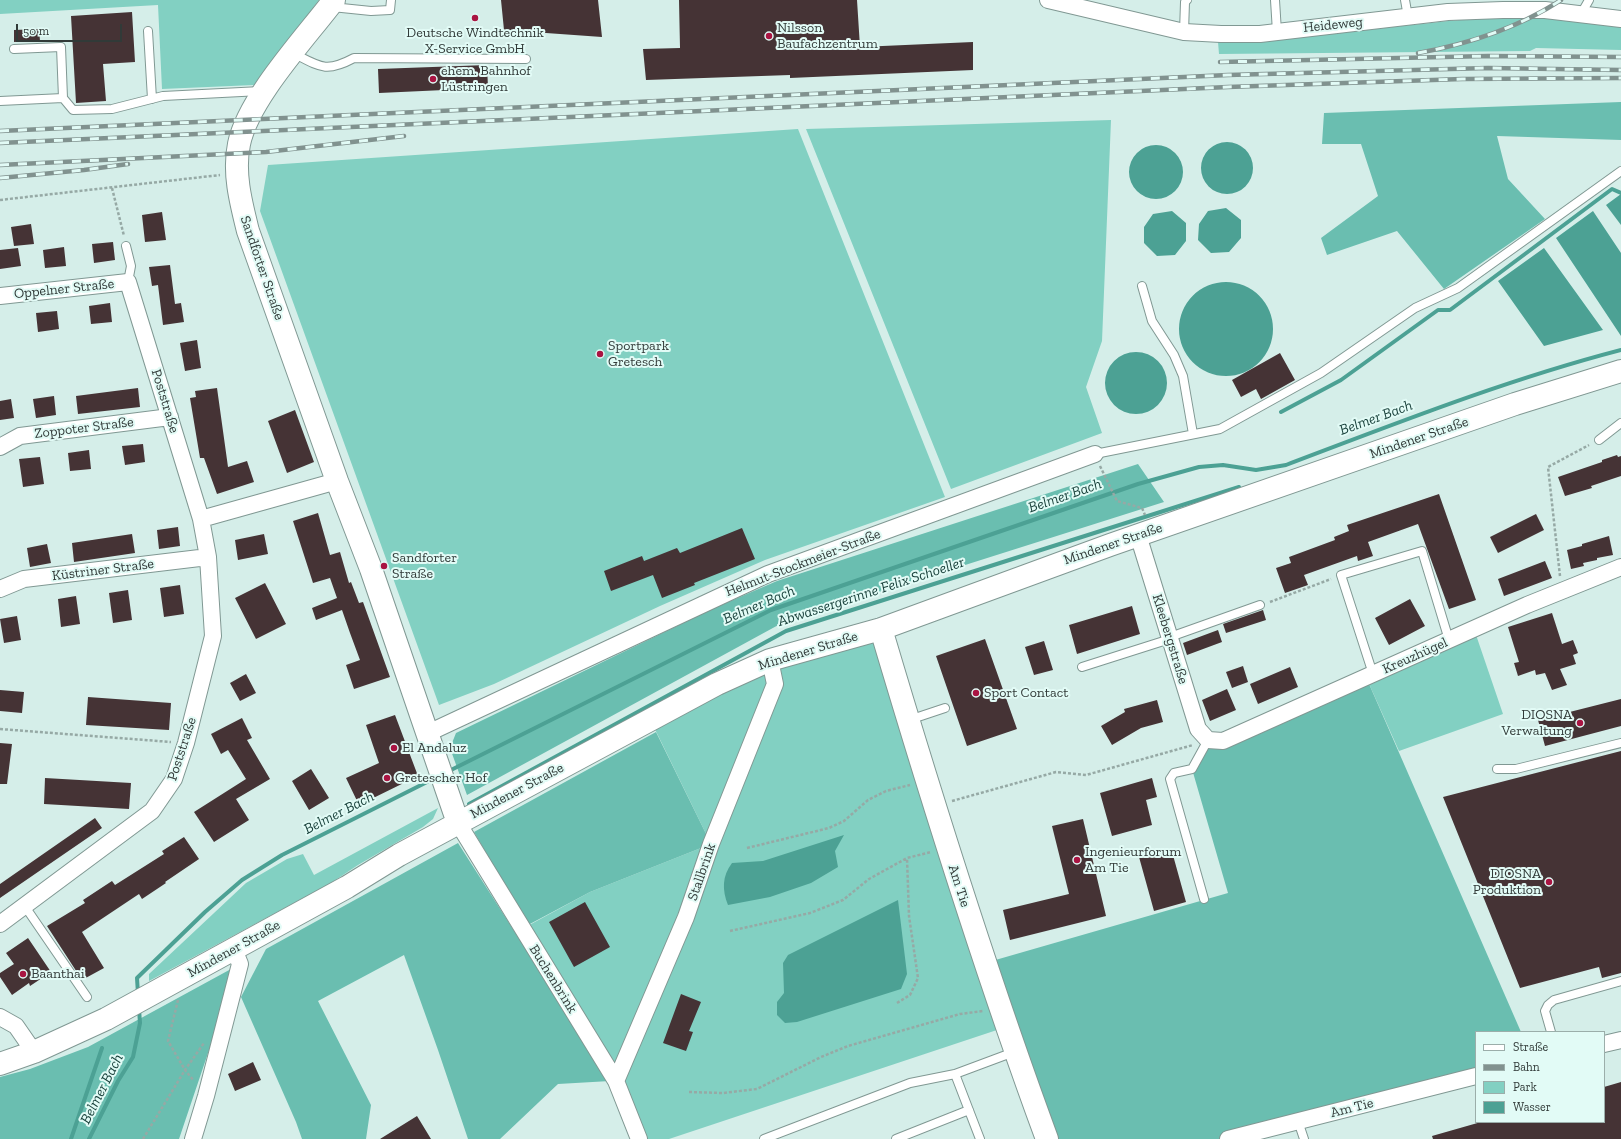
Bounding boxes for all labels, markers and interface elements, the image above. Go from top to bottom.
marker: Deutsche Windtechnik X-Service GmbH [470,13,480,23]
street label: Heideweg [1302,14,1364,36]
scale bar [18,16,124,42]
place label: Nilsson Baufachzentrum [777,20,878,52]
text: 50 m [23,24,49,38]
place label: Deutsche Windtechnik X-Service GmbH [406,25,544,58]
marker: Nilsson Baufachzentrum [764,31,774,41]
place label: ehem. Bahnhof Lüstringen [441,63,531,96]
marker: ehem. Bahnhof Lüstringen [428,74,438,84]
street label: Sandforter Straße [236,214,288,322]
street label: Oppelner Straße [13,275,115,303]
place label: Sportpark Gretesch [608,338,669,370]
marker: Sportpark Gretesch [595,349,605,359]
street label: Poststraße [147,367,183,435]
water label: Belmer Bach [1337,396,1415,440]
street label: Mindener Straße [1367,413,1471,463]
street label: Zoppoter Straße [34,414,134,442]
water label: Belmer Bach [1026,475,1104,517]
street label: Mindener Straße [1061,519,1165,569]
street label: Helmut-Stockmeier-Straße [723,526,883,600]
place label: Sandforter Straße [392,550,457,582]
water label: Abwassergerinne Felix Schoeller [775,553,967,631]
street label: Küstriner Straße [51,555,155,585]
marker: Sandforter Straße [379,561,389,571]
water label: Belmer Bach [720,582,798,628]
street label: Kleebergstraße [1148,592,1192,686]
street label: Mindener Straße [756,628,860,674]
street label: Kreuzhügel [1380,634,1450,678]
place label: Sport Contact [984,685,1068,701]
marker: Sport Contact [971,688,981,698]
place label: DIOSNA Verwaltung [1501,707,1572,740]
street label: Poststraße [164,715,200,783]
marker: DIOSNA Verwaltung [1575,718,1585,728]
place label: El Andaluz [402,740,467,756]
marker: El Andaluz [389,743,399,753]
street label: Mindener Straße [467,759,567,823]
place label: Gretescher Hof [395,770,487,786]
marker: Gretescher Hof [382,773,392,783]
water label: Belmer Bach [301,788,377,838]
street label: Stallbrink [684,841,720,903]
place label: Ingenieurforum Am Tie [1085,844,1181,876]
marker: Ingenieurforum Am Tie [1072,855,1082,865]
street label: Am Tie [944,863,974,909]
place label: DIOSNA Produktion [1473,866,1541,898]
marker: DIOSNA Produktion [1544,877,1554,887]
street label: Mindener Straße [185,917,283,981]
street label: Buchenbrink [525,942,581,1016]
place label: Baanthai [31,966,85,982]
marker: Baanthai [18,969,28,979]
legend [1475,1031,1605,1123]
text: Straße [1513,1040,1548,1054]
water label: Belmer Bach [77,1051,127,1127]
text: Bahn [1513,1060,1540,1074]
text: Park [1513,1080,1537,1094]
street label: Am Tie [1329,1095,1375,1121]
text: Wasser [1513,1100,1551,1114]

